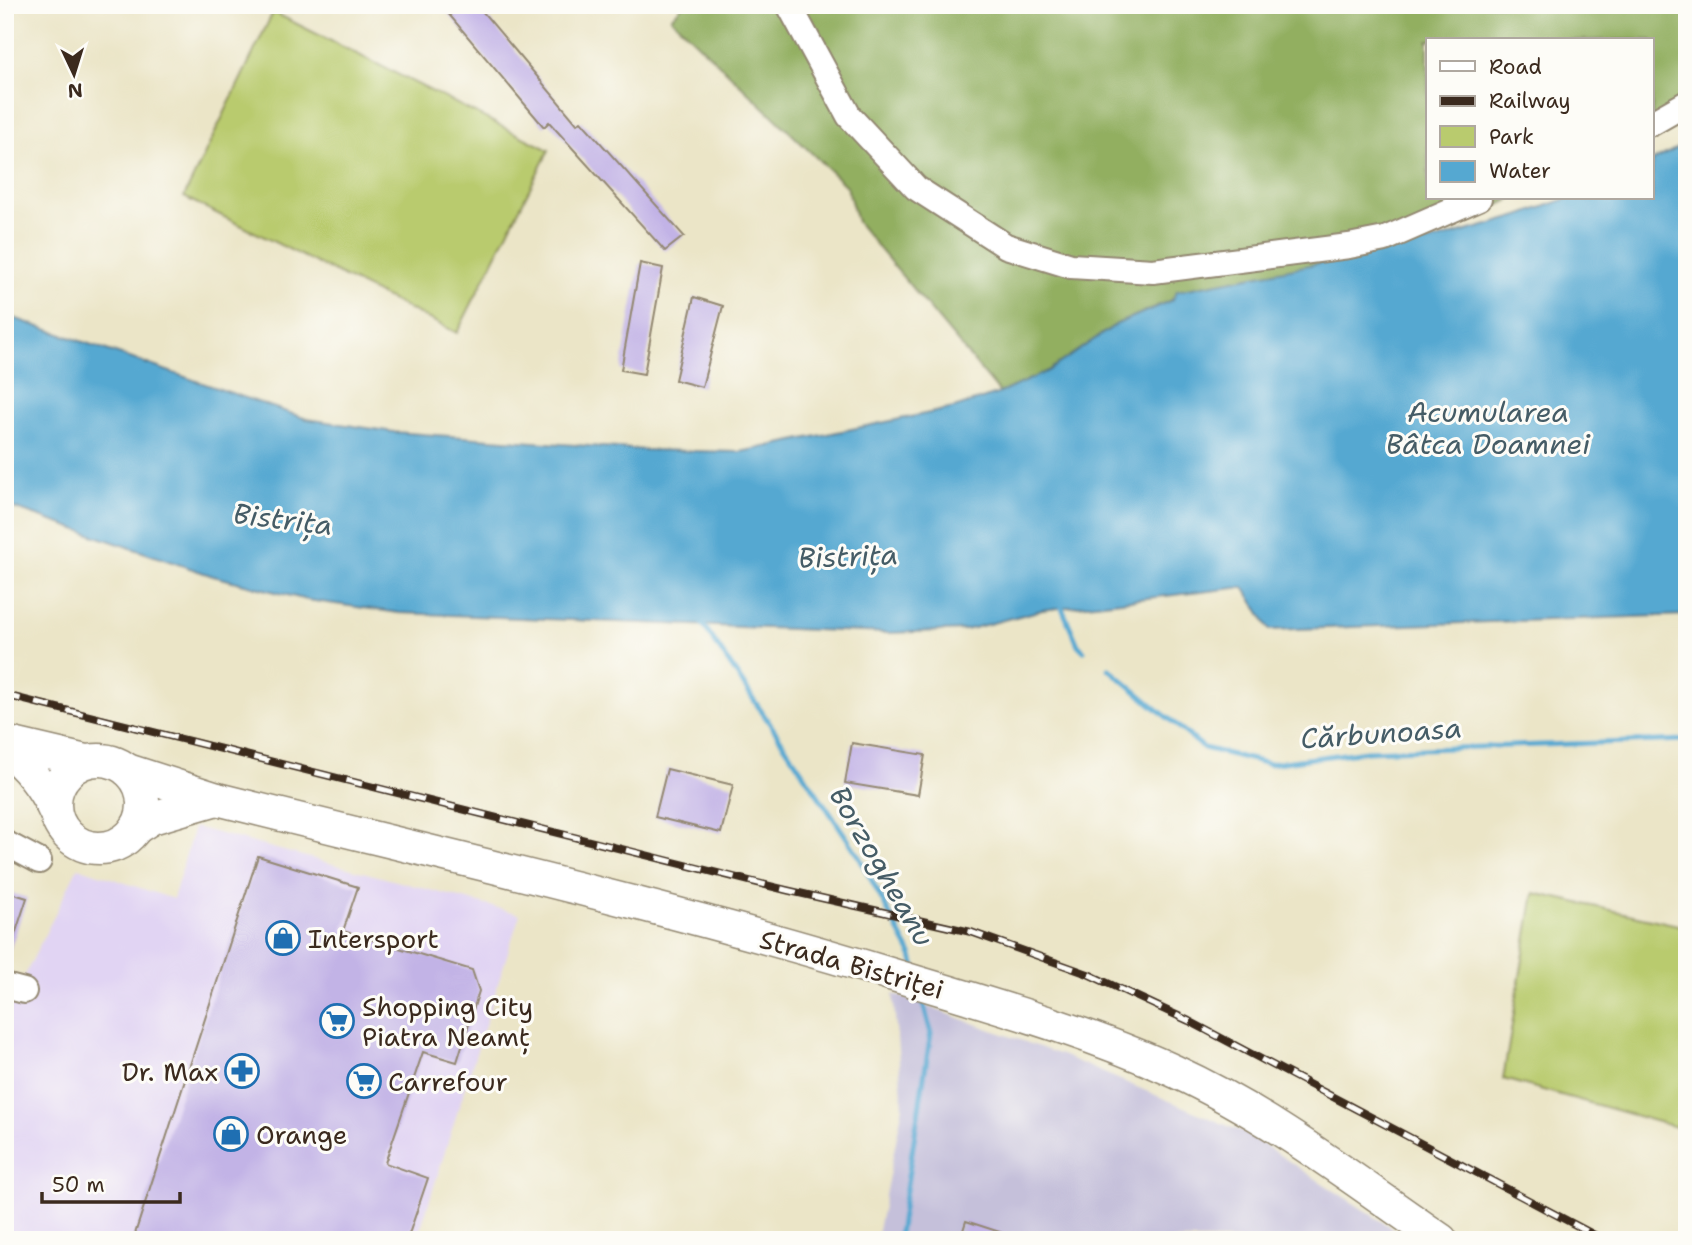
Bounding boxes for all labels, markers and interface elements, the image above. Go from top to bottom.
north arrow [38,38,108,108]
legend [1426,38,1654,200]
text: Road [1489,53,1542,81]
text: N [67,77,84,103]
text: Railway [1489,87,1571,115]
text: Park [1489,123,1534,151]
text: Water [1489,157,1551,185]
water label: Acumularea Bâtca Doamnei [1386,393,1591,463]
water label: Bistrița [231,494,335,544]
water label: Bistrița [798,535,898,577]
water label: Cărbunoasa [1299,708,1463,758]
water label: Borzogheanu [821,779,943,953]
shop icon: Intersport [264,919,302,957]
place label: Intersport [308,921,439,956]
street label: Strada Bistriței [756,921,948,1008]
place label: Shopping City Piatra Neamț [362,989,533,1055]
supermarket icon: Shopping City Piatra Neamț [318,1002,356,1040]
pharmacy icon: Dr. Max [223,1052,261,1090]
place label: Dr. Max [122,1054,218,1089]
supermarket icon: Carrefour [345,1062,383,1100]
place label: Carrefour [388,1064,508,1099]
shop icon: Orange [212,1115,250,1153]
place label: Orange [256,1117,348,1152]
scale bar [42,1161,180,1205]
text: 50 m [52,1171,105,1199]

